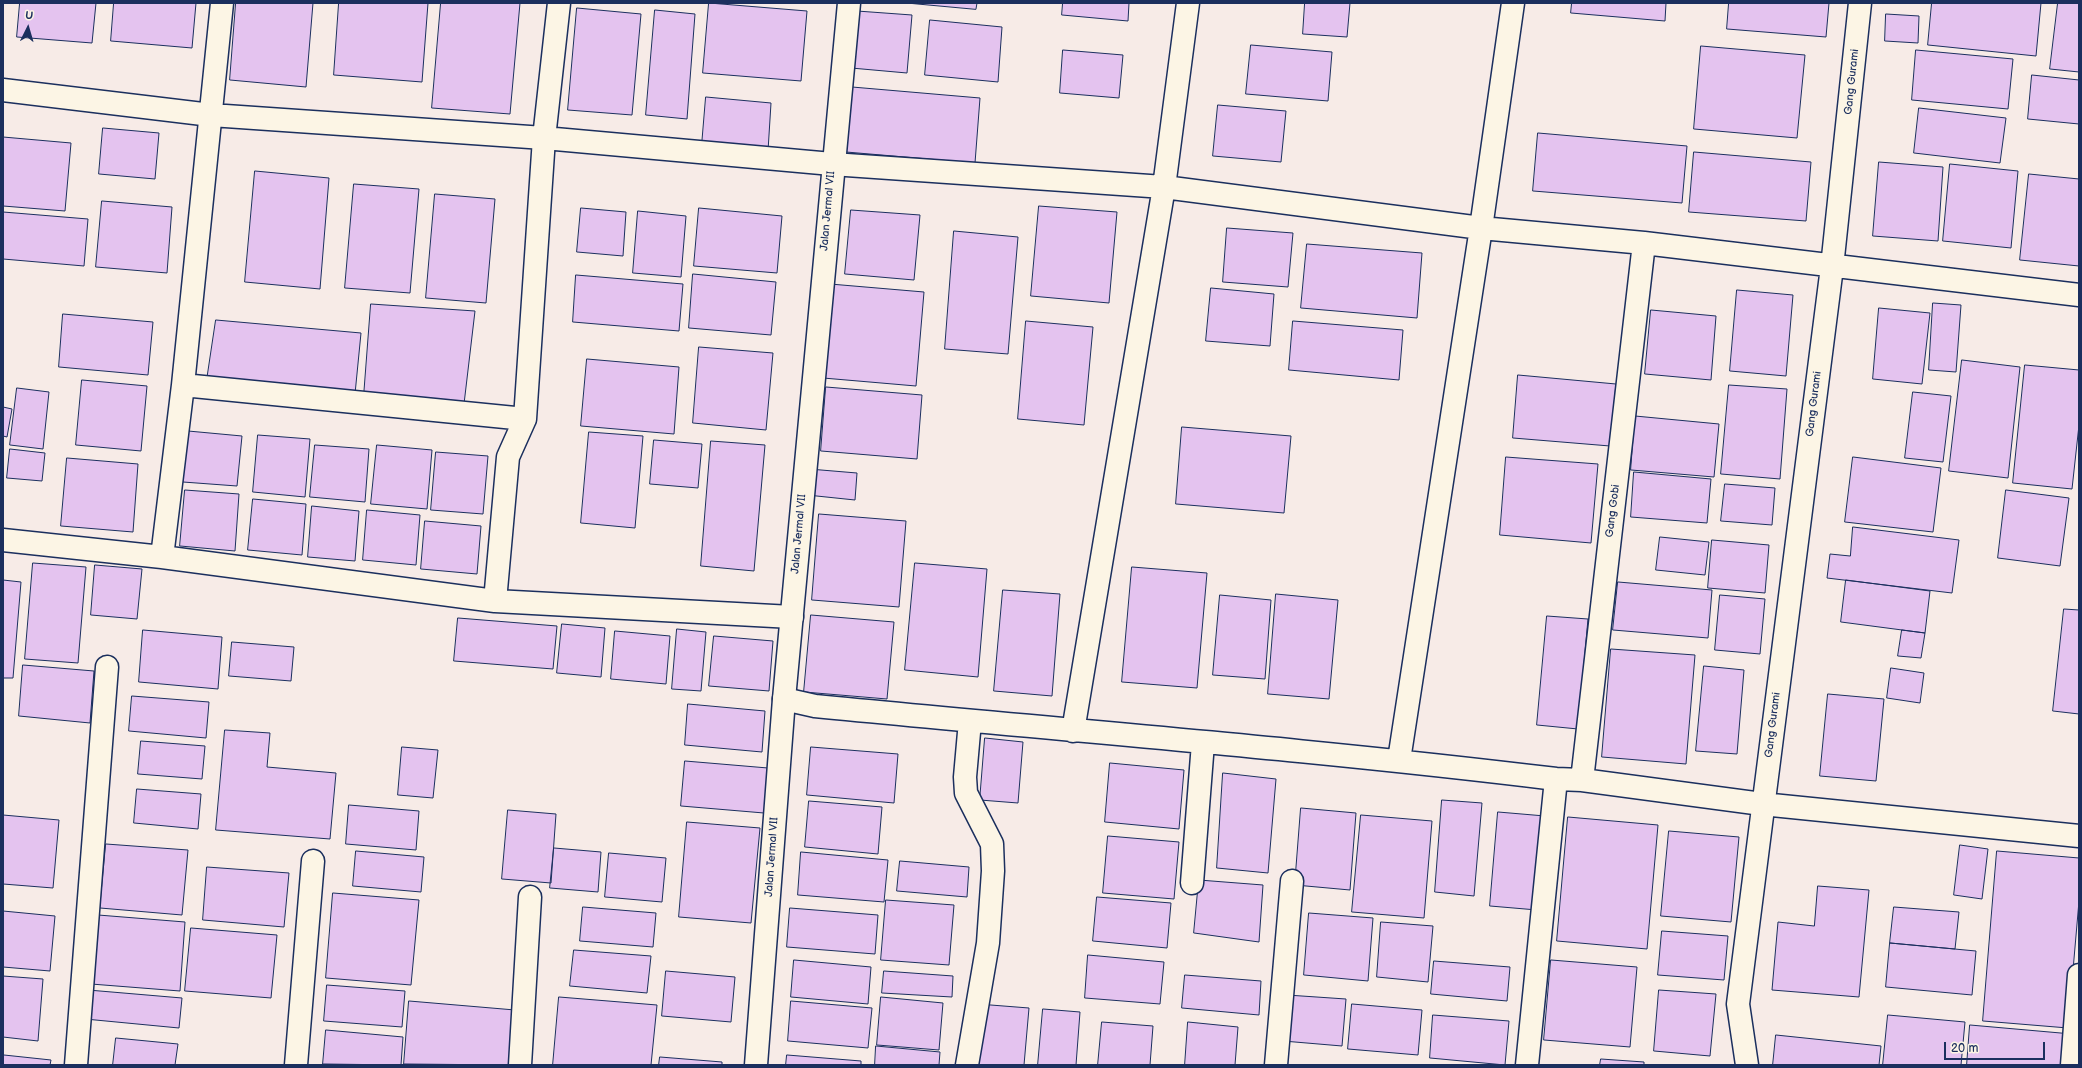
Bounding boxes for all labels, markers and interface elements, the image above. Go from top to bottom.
north arrow [8,8,48,48]
text: U [25,9,34,22]
street label: Gang Gurami [1842,48,1862,116]
street label: Jalan Jermal VII [818,171,838,251]
street label: Gang Gurami [1803,370,1825,438]
street label: Gang Gobi [1603,484,1623,538]
street label: Jalan Jermal VII [789,494,809,574]
street label: Gang Gurami [1762,691,1784,759]
street label: Jalan Jermal VII [763,817,781,897]
scale bar [1946,1034,2047,1060]
text: 20 m [1951,1041,1978,1056]

